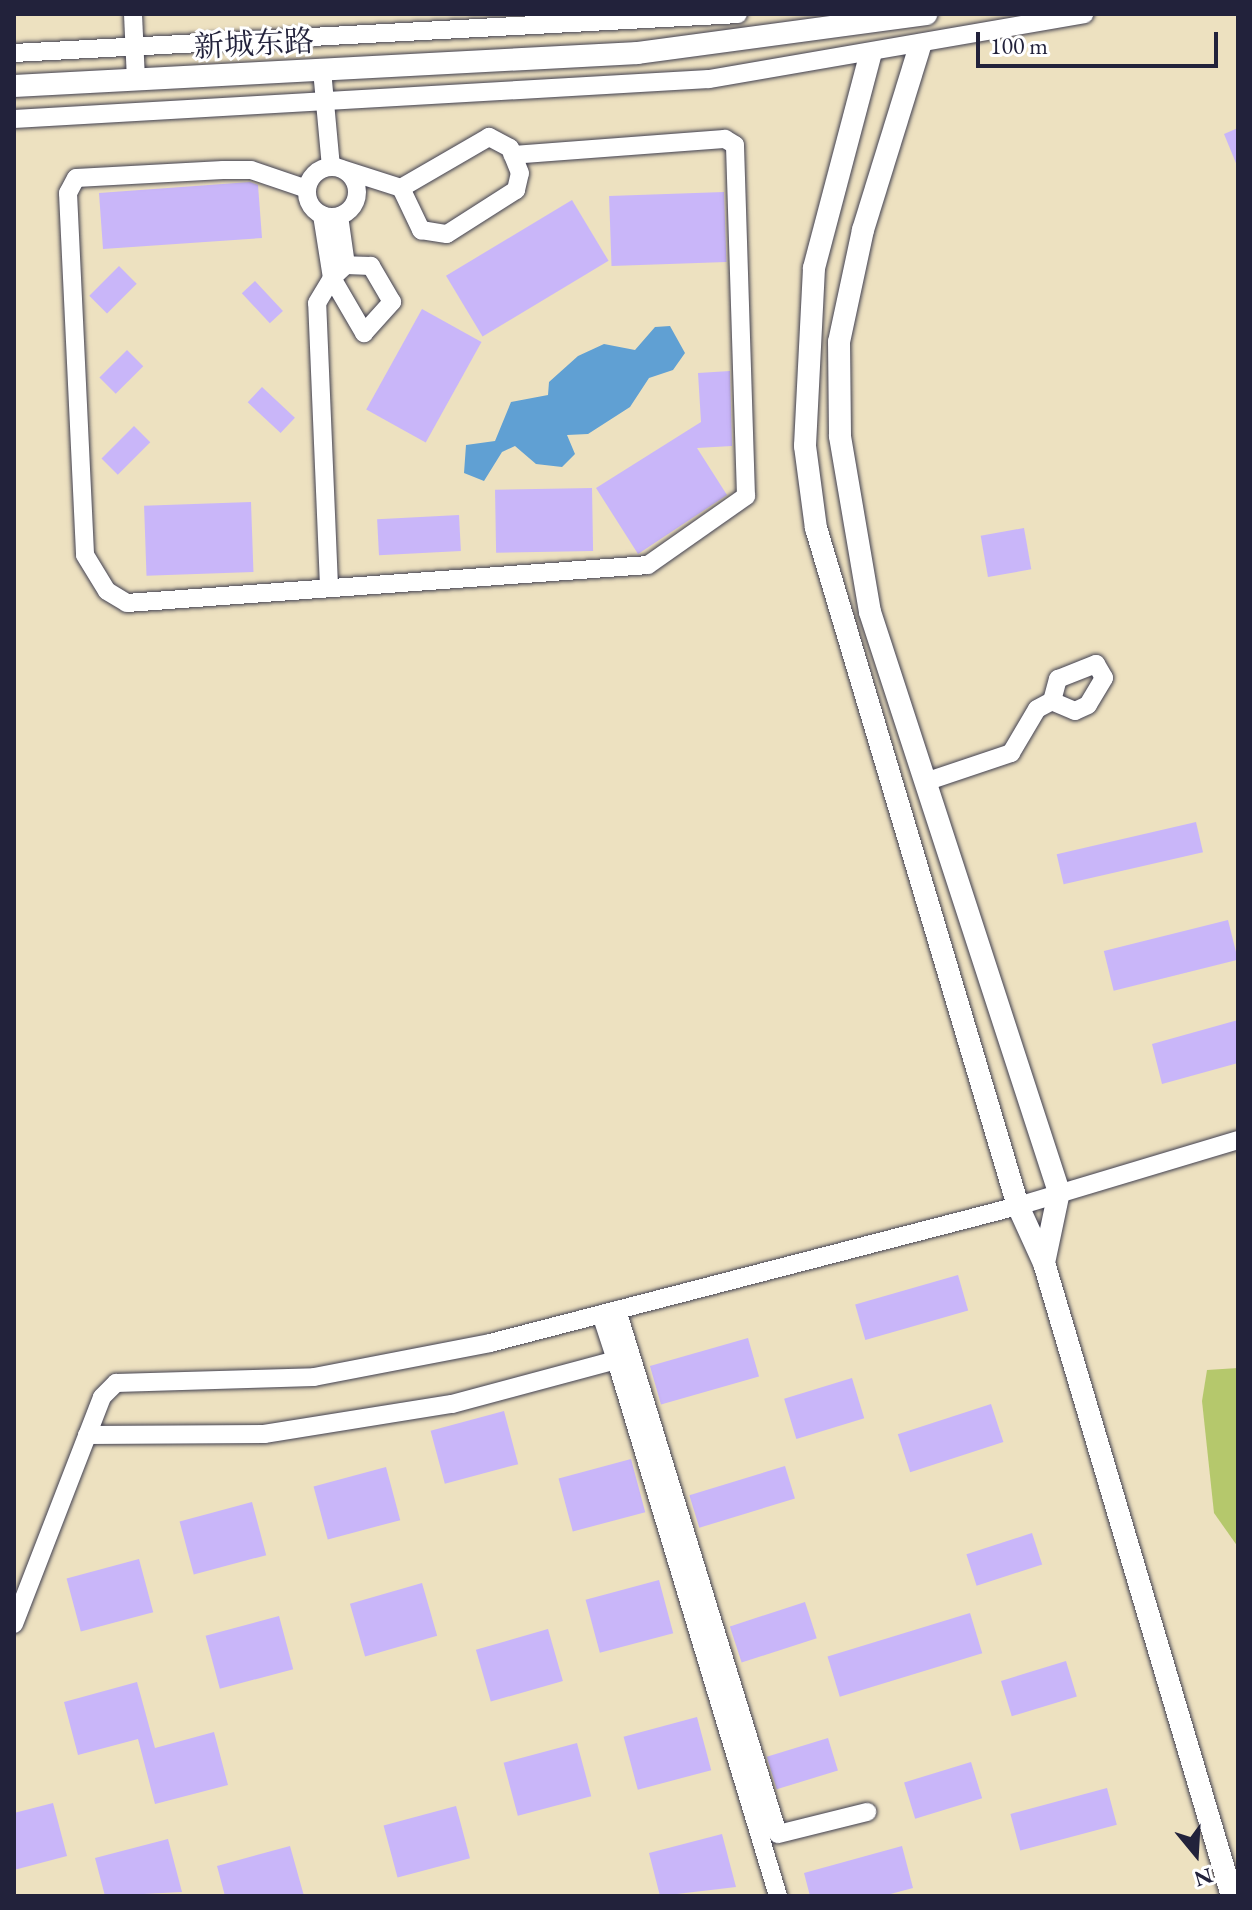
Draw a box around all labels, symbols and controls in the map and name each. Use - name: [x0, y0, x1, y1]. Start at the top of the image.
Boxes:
- scale bar: [980, 16, 1222, 66]
- street label: 新城东路: [193, 23, 315, 65]
- text: 100 m: [990, 30, 1048, 61]
- north arrow: [1156, 1814, 1236, 1894]
- text: N: [1191, 1861, 1217, 1894]

